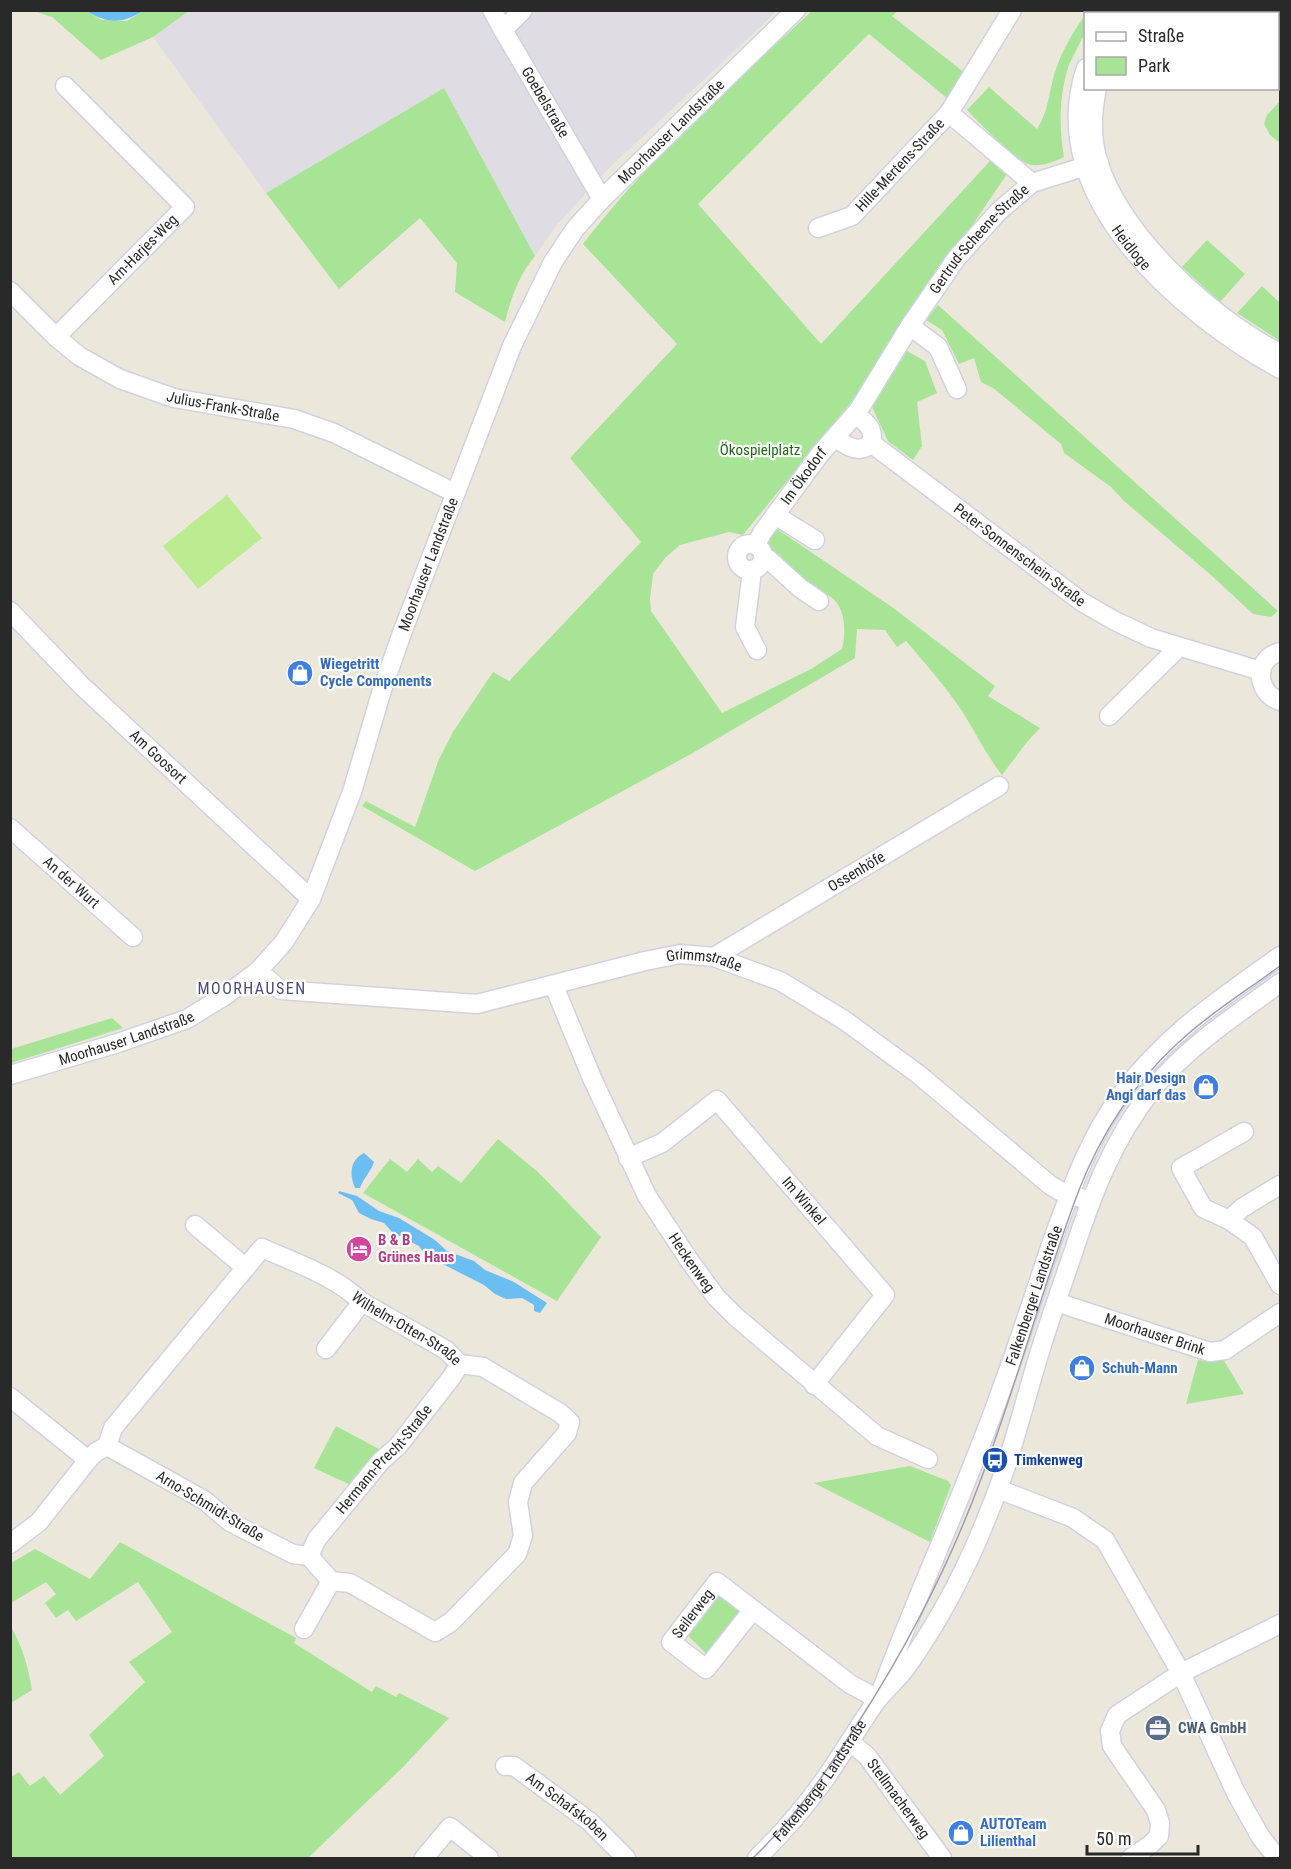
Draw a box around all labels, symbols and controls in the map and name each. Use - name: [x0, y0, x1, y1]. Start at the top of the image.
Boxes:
- legend: [1084, 12, 1279, 90]
- text: Straße: [1138, 25, 1184, 46]
- text: Park: [1138, 55, 1170, 76]
- street label: Goebelstraße: [518, 64, 573, 141]
- street label: Moorhauser Landstraße: [614, 76, 728, 187]
- street label: Hille-Mertens-Straße: [852, 115, 948, 216]
- street label: Gertrud-Scheene-Straße: [926, 181, 1033, 297]
- street label: Arn-Harjes-Weg: [104, 211, 181, 289]
- street label: Heidloge: [1108, 222, 1155, 274]
- street label: Julius-Frank-Straße: [164, 387, 281, 425]
- park label: Ökospielplatz: [720, 441, 800, 459]
- street label: Im Ökodorf: [777, 444, 831, 508]
- street label: Moorhauser Landstraße: [395, 495, 462, 634]
- street label: Peter-Sonnenschein-Straße: [950, 500, 1089, 610]
- place label: Wiegetritt Cycle Components: [320, 655, 432, 690]
- shop icon: Wiegetritt Cycle Components: [285, 658, 315, 688]
- street label: Am Goosort: [126, 726, 190, 788]
- street label: Ossenhöfe: [825, 848, 888, 896]
- street label: An der Wurt: [39, 852, 103, 912]
- street label: Grimmstraße: [664, 945, 744, 975]
- district label: MOORHAUSEN: [197, 979, 307, 998]
- street label: Moorhauser Landstraße: [57, 1008, 198, 1069]
- place label: Hair Design Angi darf das: [1106, 1069, 1186, 1104]
- shop icon: Hair Design Angi darf das: [1191, 1072, 1221, 1102]
- street label: Im Winkel: [778, 1173, 829, 1229]
- street label: Falkenberger Landstraße: [1002, 1223, 1066, 1368]
- street label: Heckenweg: [665, 1230, 719, 1296]
- place label: B & B Grünes Haus: [378, 1231, 455, 1266]
- hotel icon: B & B Grünes Haus: [344, 1234, 374, 1264]
- street label: Wilhelm-Otten-Straße: [348, 1288, 465, 1369]
- street label: Moorhauser Brink: [1102, 1309, 1208, 1359]
- shop icon: Schuh-Mann: [1067, 1353, 1097, 1383]
- place label: Schuh-Mann: [1102, 1359, 1178, 1377]
- street label: Hermann-Precht-Straße: [332, 1401, 436, 1518]
- bus stop icon: Timkenweg: [980, 1445, 1010, 1475]
- place label: Timkenweg: [1014, 1451, 1083, 1469]
- street label: Arno-Schmidt-Straße: [153, 1467, 267, 1545]
- street label: Seilerweg: [668, 1585, 717, 1642]
- office icon: CWA GmbH: [1143, 1713, 1173, 1743]
- street label: Falkenberger Landstraße: [769, 1716, 870, 1845]
- place label: CWA GmbH: [1178, 1719, 1246, 1737]
- street label: Stellmacherweg: [863, 1755, 934, 1842]
- street label: Am Schafskoben: [522, 1769, 612, 1844]
- place label: AUTOTeam Lilienthal: [980, 1815, 1047, 1850]
- shop icon: AUTOTeam Lilienthal: [946, 1818, 976, 1848]
- scale bar: [1087, 1818, 1198, 1856]
- text: 50 m: [1096, 1828, 1131, 1849]

